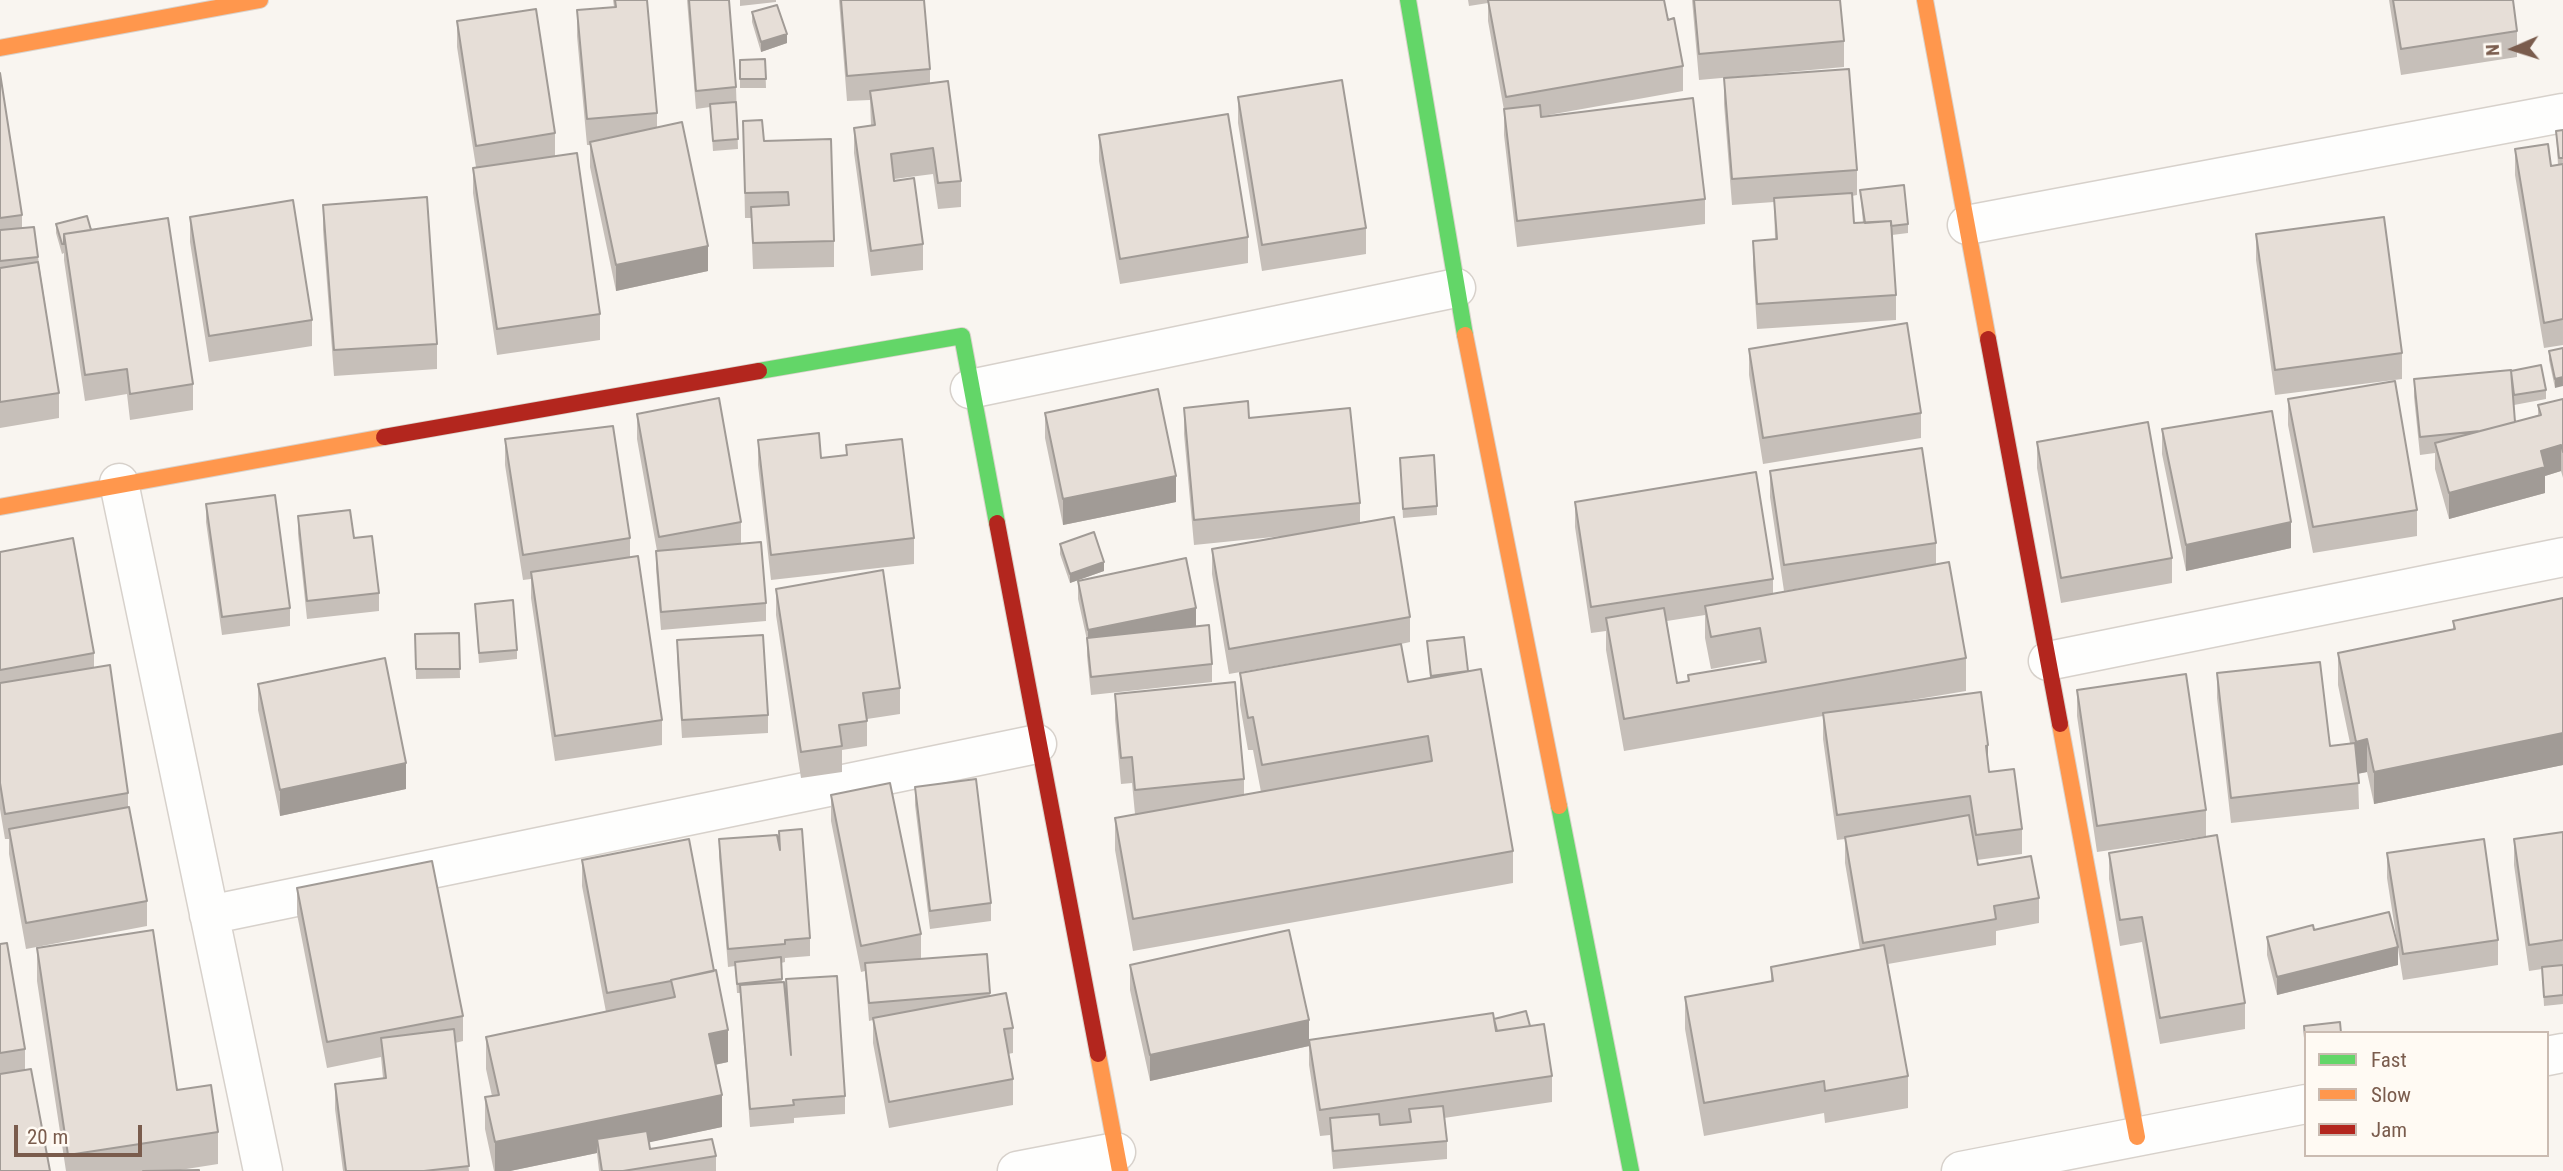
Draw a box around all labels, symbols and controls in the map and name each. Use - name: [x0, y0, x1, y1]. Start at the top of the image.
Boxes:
- north arrow: [2479, 14, 2549, 84]
- text: N: [2481, 44, 2504, 57]
- legend: [2304, 1031, 2549, 1157]
- text: Fast: [2371, 1048, 2407, 1072]
- text: Slow: [2371, 1083, 2411, 1107]
- scale bar: [18, 1112, 145, 1156]
- text: Jam: [2371, 1118, 2407, 1142]
- text: 20 m: [27, 1125, 68, 1149]

